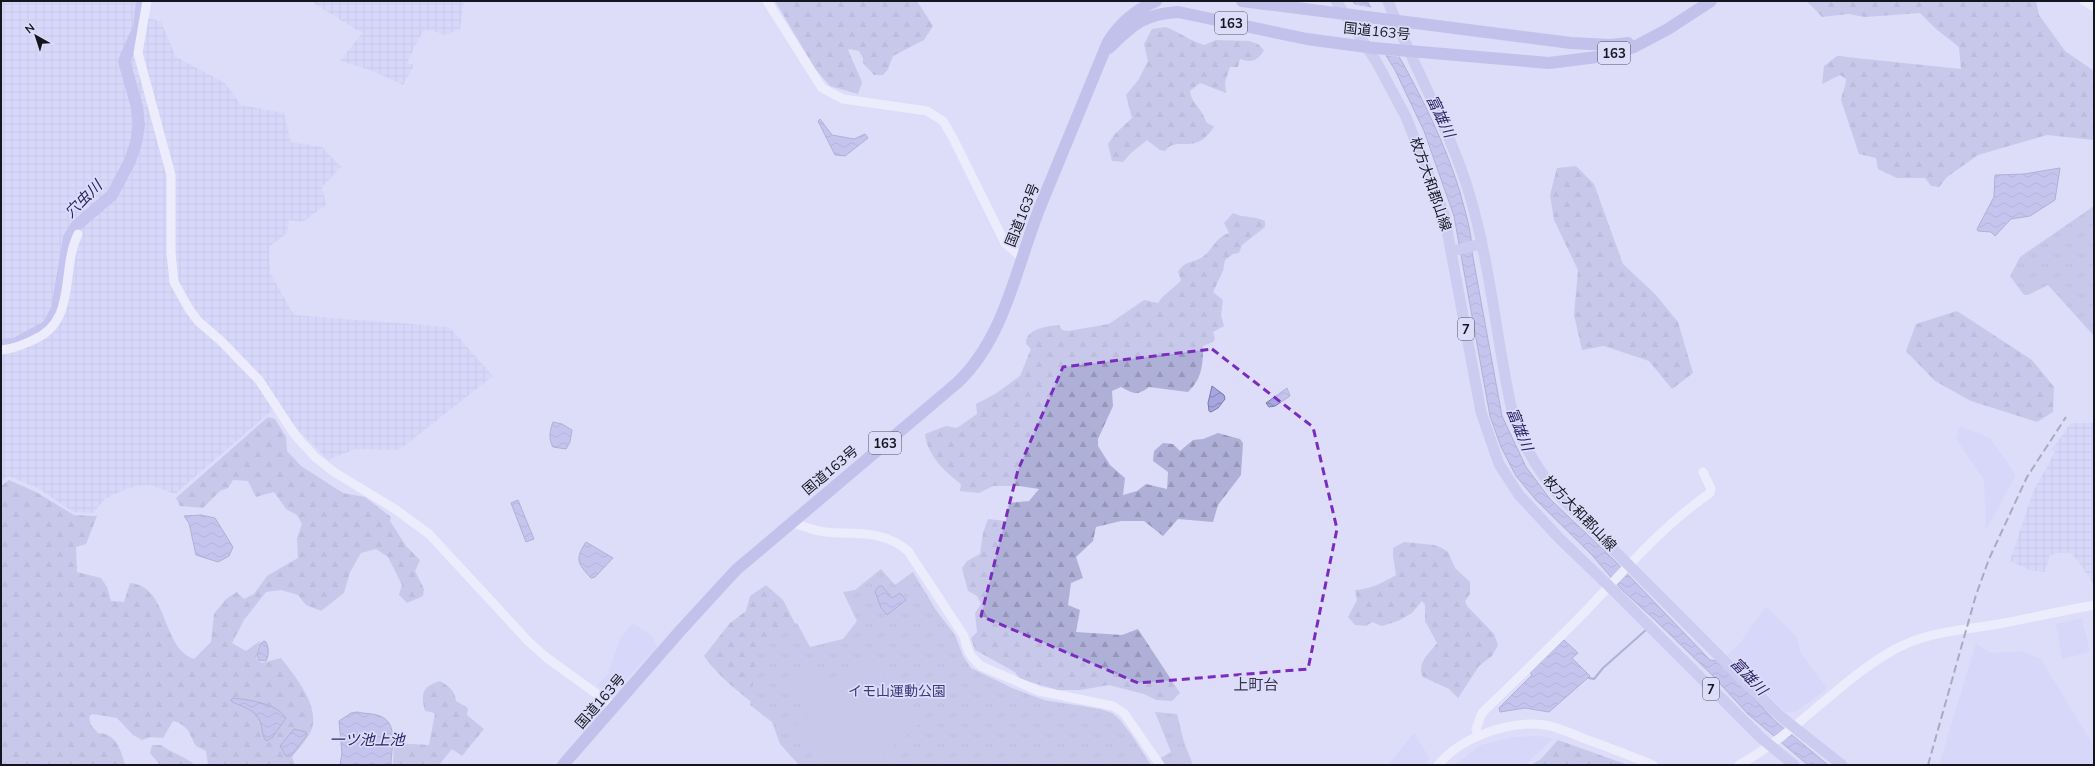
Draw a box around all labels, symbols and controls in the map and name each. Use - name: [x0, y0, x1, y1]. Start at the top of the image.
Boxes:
- road number: 163: [1215, 12, 1247, 34]
- north arrow: [16, 16, 56, 56]
- street label: 国道163号: [1343, 19, 1411, 43]
- text: N: [22, 20, 37, 36]
- road number: 163: [1598, 42, 1630, 64]
- water label: 富雄川: [1423, 92, 1460, 142]
- street label: 枚方大和郡山線: [1407, 135, 1455, 233]
- water label: 穴虫川: [60, 175, 107, 222]
- street label: 国道163号: [1001, 180, 1043, 250]
- road number: 7: [1458, 318, 1474, 340]
- water label: 富雄川: [1503, 405, 1538, 455]
- road number: 163: [869, 432, 901, 454]
- street label: 国道163号: [798, 442, 862, 498]
- street label: 枚方大和郡山線: [1539, 472, 1621, 554]
- water label: 富雄川: [1727, 653, 1773, 700]
- street label: 国道163号: [571, 670, 629, 732]
- district label: 上町台: [1233, 675, 1279, 694]
- road number: 7: [1703, 678, 1719, 700]
- park label: イモ山運動公園: [848, 682, 946, 700]
- water label: 一ツ池上池: [329, 730, 406, 749]

